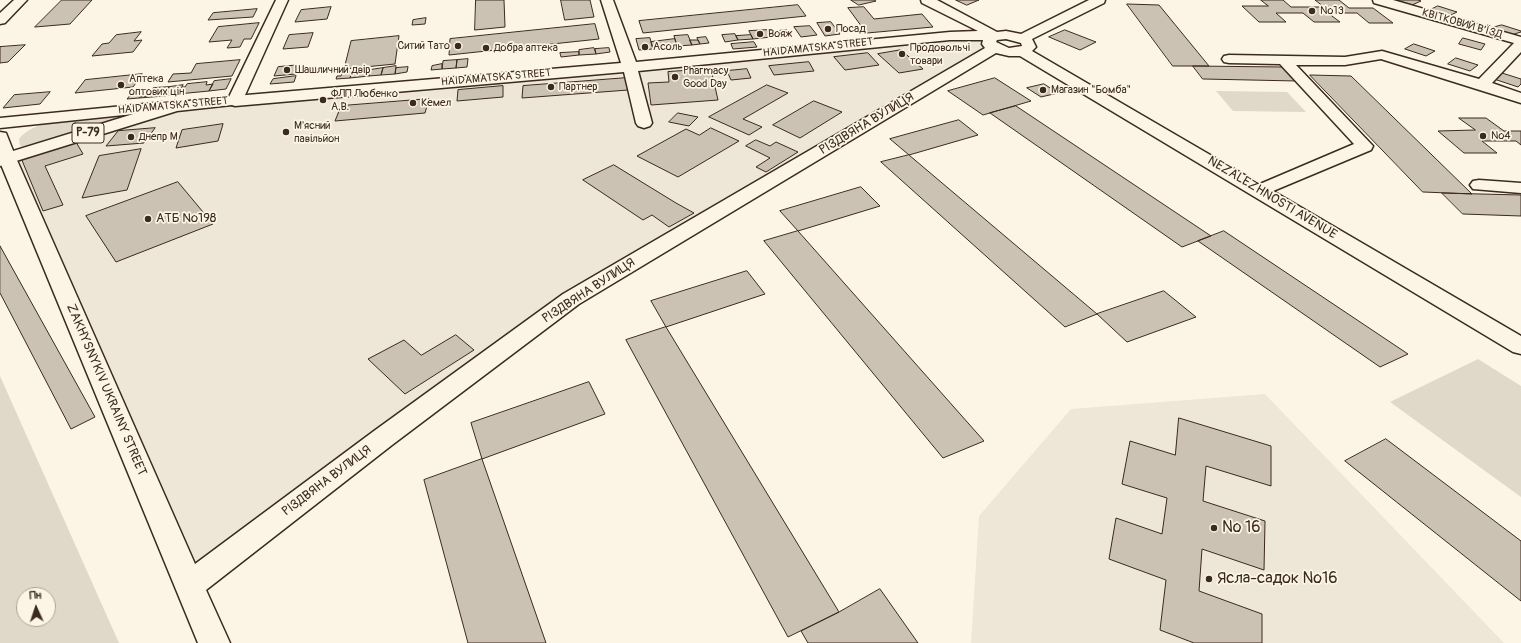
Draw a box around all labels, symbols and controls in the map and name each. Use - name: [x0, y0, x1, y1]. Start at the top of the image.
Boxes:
- place label: №13: [1320, 4, 1344, 18]
- marker: №13: [1307, 6, 1317, 16]
- street label: КВІТКОВИЙ В’ЇЗД: [1420, 6, 1504, 42]
- place label: Посад: [836, 22, 866, 36]
- marker: Посад: [823, 24, 833, 34]
- place label: Вояж: [768, 27, 792, 41]
- marker: Вояж: [755, 29, 765, 39]
- street label: HAIDAMATSKA STREET: [762, 36, 874, 60]
- place label: Ситий Тато: [398, 39, 450, 53]
- place label: Асоль: [653, 40, 682, 54]
- marker: Ситий Тато: [453, 41, 463, 51]
- place label: Добра аптека: [494, 41, 558, 55]
- place label: Продовольчі товари: [910, 41, 970, 67]
- marker: Асоль: [640, 42, 650, 52]
- marker: Добра аптека: [481, 43, 491, 53]
- marker: Продовольчі товари: [897, 49, 907, 59]
- place label: Шашличний двір: [295, 63, 370, 77]
- place label: Pharmacy Good Day: [683, 64, 728, 90]
- marker: Шашличний двір: [282, 65, 292, 75]
- street label: HAIDAMATSKA STREET: [440, 67, 552, 89]
- place label: Аптека оптових цін: [129, 72, 184, 98]
- marker: Pharmacy Good Day: [670, 72, 680, 82]
- marker: Аптека оптових цін: [116, 80, 126, 90]
- place label: Партнер: [559, 80, 598, 94]
- marker: Партнер: [546, 82, 556, 92]
- place label: Магазин "Бомба": [1051, 83, 1131, 97]
- marker: Магазин "Бомба": [1038, 85, 1048, 95]
- place label: ФЛП Любенко А.В.: [331, 87, 398, 113]
- street label: РІЗДВЯНА ВУЛИЦЯ: [817, 90, 917, 158]
- street label: HAIDAMATSKA STREET: [117, 95, 229, 117]
- marker: ФЛП Любенко А.В.: [318, 95, 328, 105]
- place label: Кемел: [421, 96, 451, 110]
- marker: Кемел: [408, 98, 418, 108]
- place label: М'ясний павільйон: [294, 119, 340, 145]
- road number: Р-79: [72, 123, 104, 143]
- marker: М'ясний павільйон: [281, 127, 291, 137]
- place label: №4: [1491, 129, 1511, 143]
- place label: Днепр М: [139, 130, 178, 144]
- marker: №4: [1478, 131, 1488, 141]
- marker: Днепр М: [126, 132, 136, 142]
- street label: NEZALEZHNOSTI AVENUE: [1205, 153, 1339, 243]
- place label: АТБ №198: [156, 211, 216, 227]
- marker: АТБ №198: [143, 214, 153, 224]
- street label: РІЗДВЯНА ВУЛИЦЯ: [540, 255, 638, 327]
- street label: ZAKHYSNYKIV UKRAINY STREET: [63, 302, 149, 478]
- street label: РІЗДВЯНА ВУЛИЦЯ: [279, 442, 375, 520]
- place label: № 16: [1222, 518, 1260, 538]
- marker: № 16: [1209, 523, 1219, 533]
- place label: Ясла-садок №16: [1217, 569, 1338, 589]
- marker: Ясла-садок №16: [1204, 574, 1214, 584]
- north arrow: [16, 587, 56, 627]
- text: Пн: [29, 589, 42, 602]

